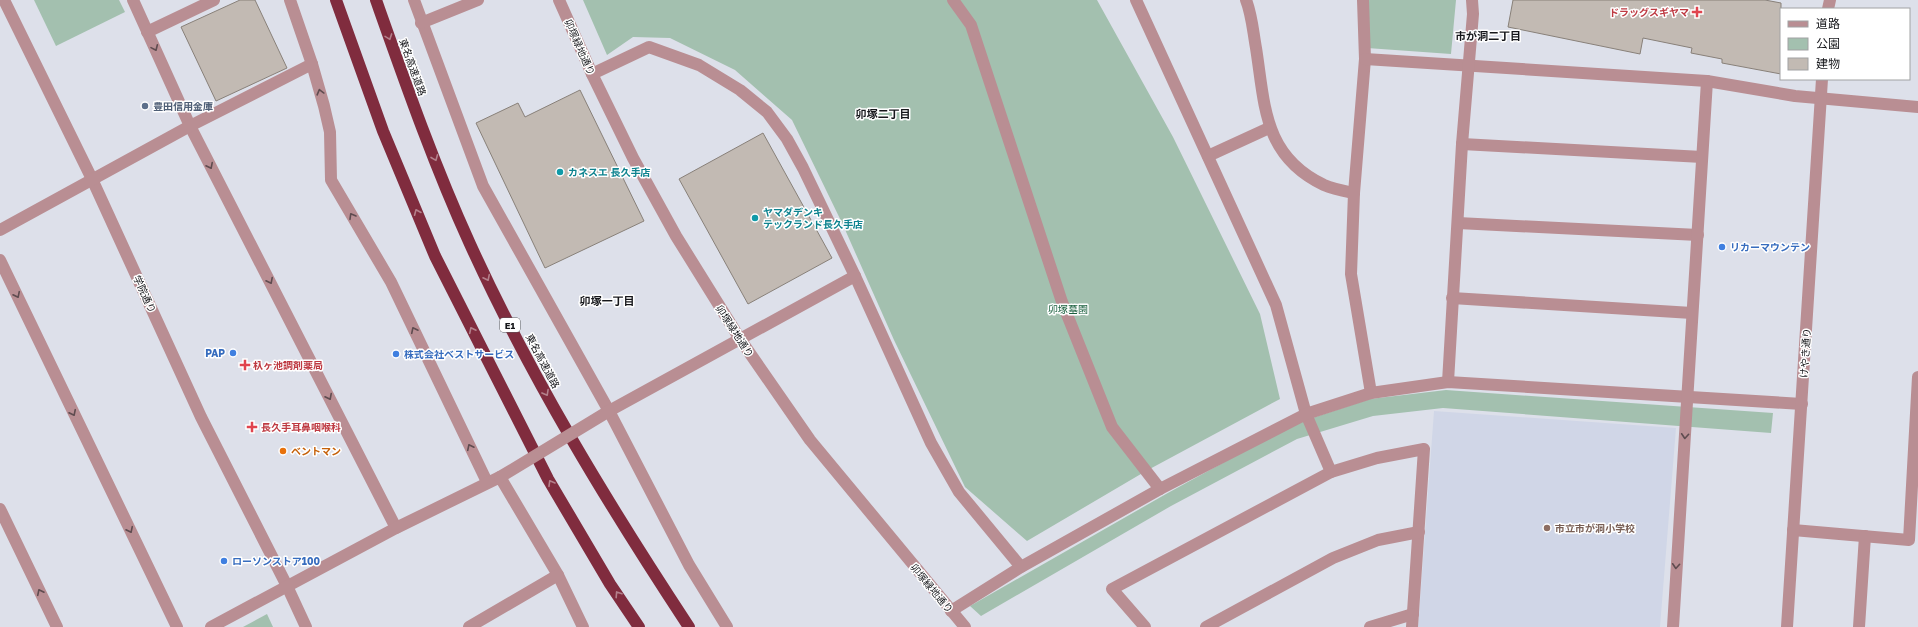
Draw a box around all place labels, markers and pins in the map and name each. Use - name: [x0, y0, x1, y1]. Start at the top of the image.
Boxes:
- place label: ドラッグスギヤマ: [1609, 6, 1689, 18]
- marker: ドラッグスギヤマ: [1692, 7, 1702, 17]
- place label: 豊田信用金庫: [153, 100, 213, 112]
- marker: 豊田信用金庫: [140, 101, 150, 111]
- place label: カネスエ 長久手店: [568, 166, 651, 178]
- marker: カネスエ 長久手店: [555, 167, 565, 177]
- place label: ヤマダデンキ テックランド長久手店: [763, 206, 863, 230]
- marker: ヤマダデンキ テックランド長久手店: [750, 213, 760, 223]
- place label: リカーマウンテン: [1730, 241, 1810, 253]
- marker: リカーマウンテン: [1717, 242, 1727, 252]
- place label: PAP: [205, 347, 225, 359]
- marker: PAP: [228, 348, 238, 358]
- place label: 株式会社ベストサービス: [404, 348, 514, 360]
- marker: 株式会社ベストサービス: [391, 349, 401, 359]
- place label: 杁ヶ池調剤薬局: [253, 359, 323, 371]
- marker: 杁ヶ池調剤薬局: [240, 360, 250, 370]
- marker: 長久手耳鼻咽喉科: [246, 421, 258, 433]
- place label: 長久手耳鼻咽喉科: [261, 421, 341, 433]
- place label: ベントマン: [291, 445, 341, 457]
- marker: ベントマン: [278, 446, 288, 456]
- place label: 市立市が洞小学校: [1555, 522, 1635, 534]
- marker: 市立市が洞小学校: [1542, 523, 1552, 533]
- place label: ローソンストア100: [232, 555, 320, 567]
- marker: ローソンストア100: [219, 556, 229, 566]

